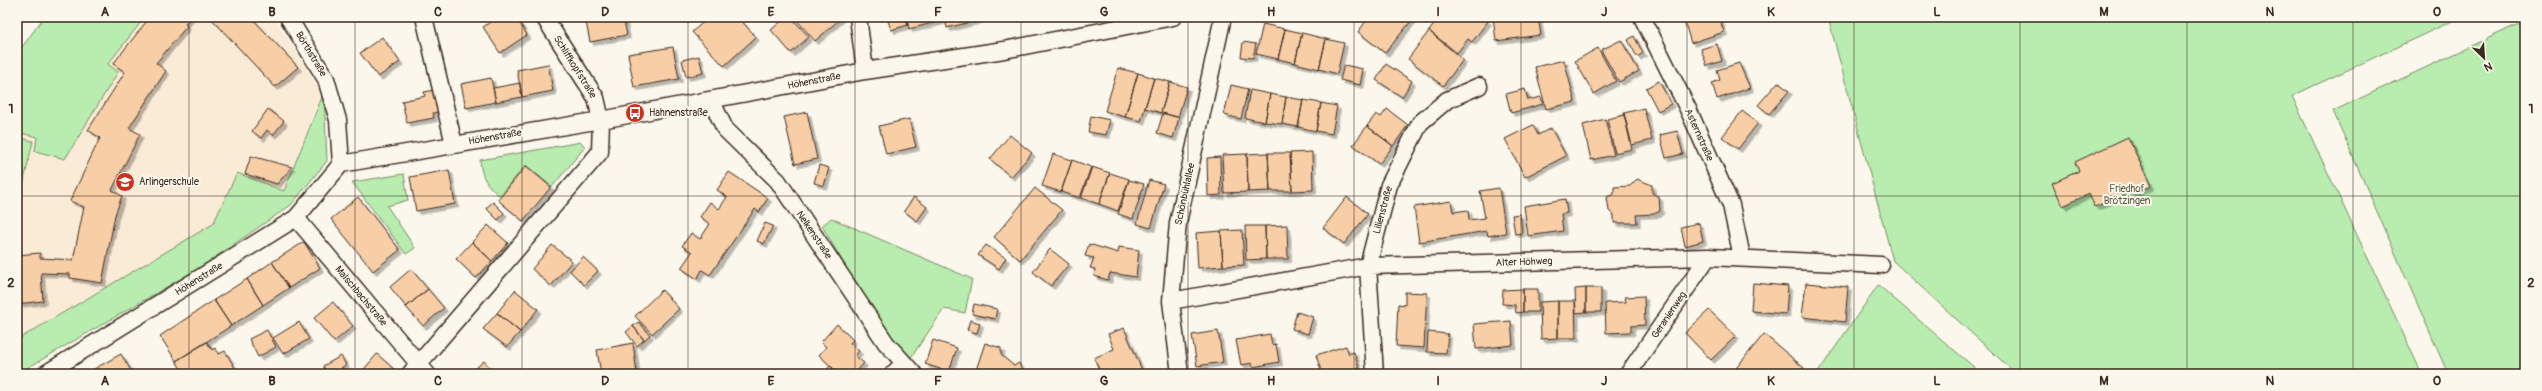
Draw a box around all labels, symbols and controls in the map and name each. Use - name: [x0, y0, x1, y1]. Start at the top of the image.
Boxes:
- text: A: [101, 4, 110, 20]
- text: B: [268, 4, 276, 20]
- text: C: [434, 4, 442, 20]
- text: D: [601, 4, 609, 20]
- text: E: [768, 4, 775, 20]
- text: F: [934, 4, 942, 20]
- text: G: [1100, 4, 1109, 20]
- text: H: [1267, 4, 1275, 20]
- text: I: [1436, 4, 1440, 20]
- text: J: [1601, 4, 1607, 20]
- text: K: [1767, 4, 1775, 20]
- text: L: [1933, 4, 1941, 20]
- text: M: [2099, 4, 2109, 20]
- text: N: [2266, 4, 2275, 20]
- text: O: [2433, 4, 2442, 20]
- street label: Börthstraße: [293, 29, 329, 79]
- street label: Schliffkopfstraße: [551, 33, 599, 101]
- north arrow: [2464, 38, 2504, 78]
- text: N: [2481, 59, 2494, 74]
- street label: Höhenstraße: [786, 70, 842, 92]
- text: 1: [8, 101, 14, 117]
- text: 1: [2528, 101, 2534, 117]
- bus stop icon: Hahnenstraße: [624, 102, 646, 124]
- place label: Hahnenstraße: [649, 107, 708, 119]
- street label: Asternstraße: [1682, 107, 1716, 163]
- street label: Höhenstraße: [467, 126, 523, 148]
- street label: Schönbühlallee: [1173, 162, 1197, 226]
- school or university icon: Arlingerschule: [114, 171, 136, 193]
- place label: Arlingerschule: [139, 176, 199, 188]
- park label: Friedhof Brötzingen: [2104, 183, 2151, 207]
- street label: Lilienstraße: [1371, 185, 1395, 235]
- street label: Nelkenstraße: [793, 209, 835, 261]
- street label: Alter Höhweg: [1495, 255, 1553, 269]
- street label: Höhenstraße: [173, 260, 225, 298]
- street label: Malschbachstraße: [332, 263, 390, 329]
- text: 2: [7, 275, 15, 291]
- text: 2: [2527, 275, 2535, 291]
- street label: Geranienweg: [1649, 289, 1689, 341]
- text: A: [101, 373, 110, 389]
- text: B: [268, 373, 276, 389]
- text: C: [434, 373, 442, 389]
- text: D: [601, 373, 609, 389]
- text: E: [768, 373, 775, 389]
- text: F: [934, 373, 942, 389]
- text: G: [1100, 373, 1109, 389]
- text: H: [1267, 373, 1275, 389]
- text: I: [1436, 373, 1440, 389]
- text: J: [1601, 373, 1607, 389]
- text: K: [1767, 373, 1775, 389]
- text: L: [1933, 373, 1941, 389]
- text: M: [2099, 373, 2109, 389]
- text: N: [2266, 373, 2275, 389]
- text: O: [2433, 373, 2442, 389]

